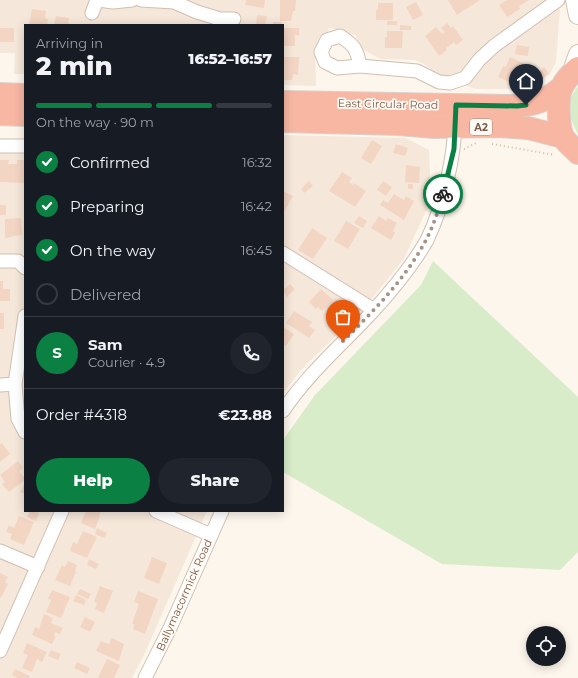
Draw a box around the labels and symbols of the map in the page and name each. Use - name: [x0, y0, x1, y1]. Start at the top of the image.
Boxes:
- pin: [509, 64, 543, 105]
- street label: East Circular Road: [338, 96, 438, 112]
- road number: A2: [470, 119, 492, 135]
- courier: [423, 174, 463, 214]
- pin: [326, 300, 360, 341]
- street label: Ballymacormick Road: [153, 537, 215, 653]

